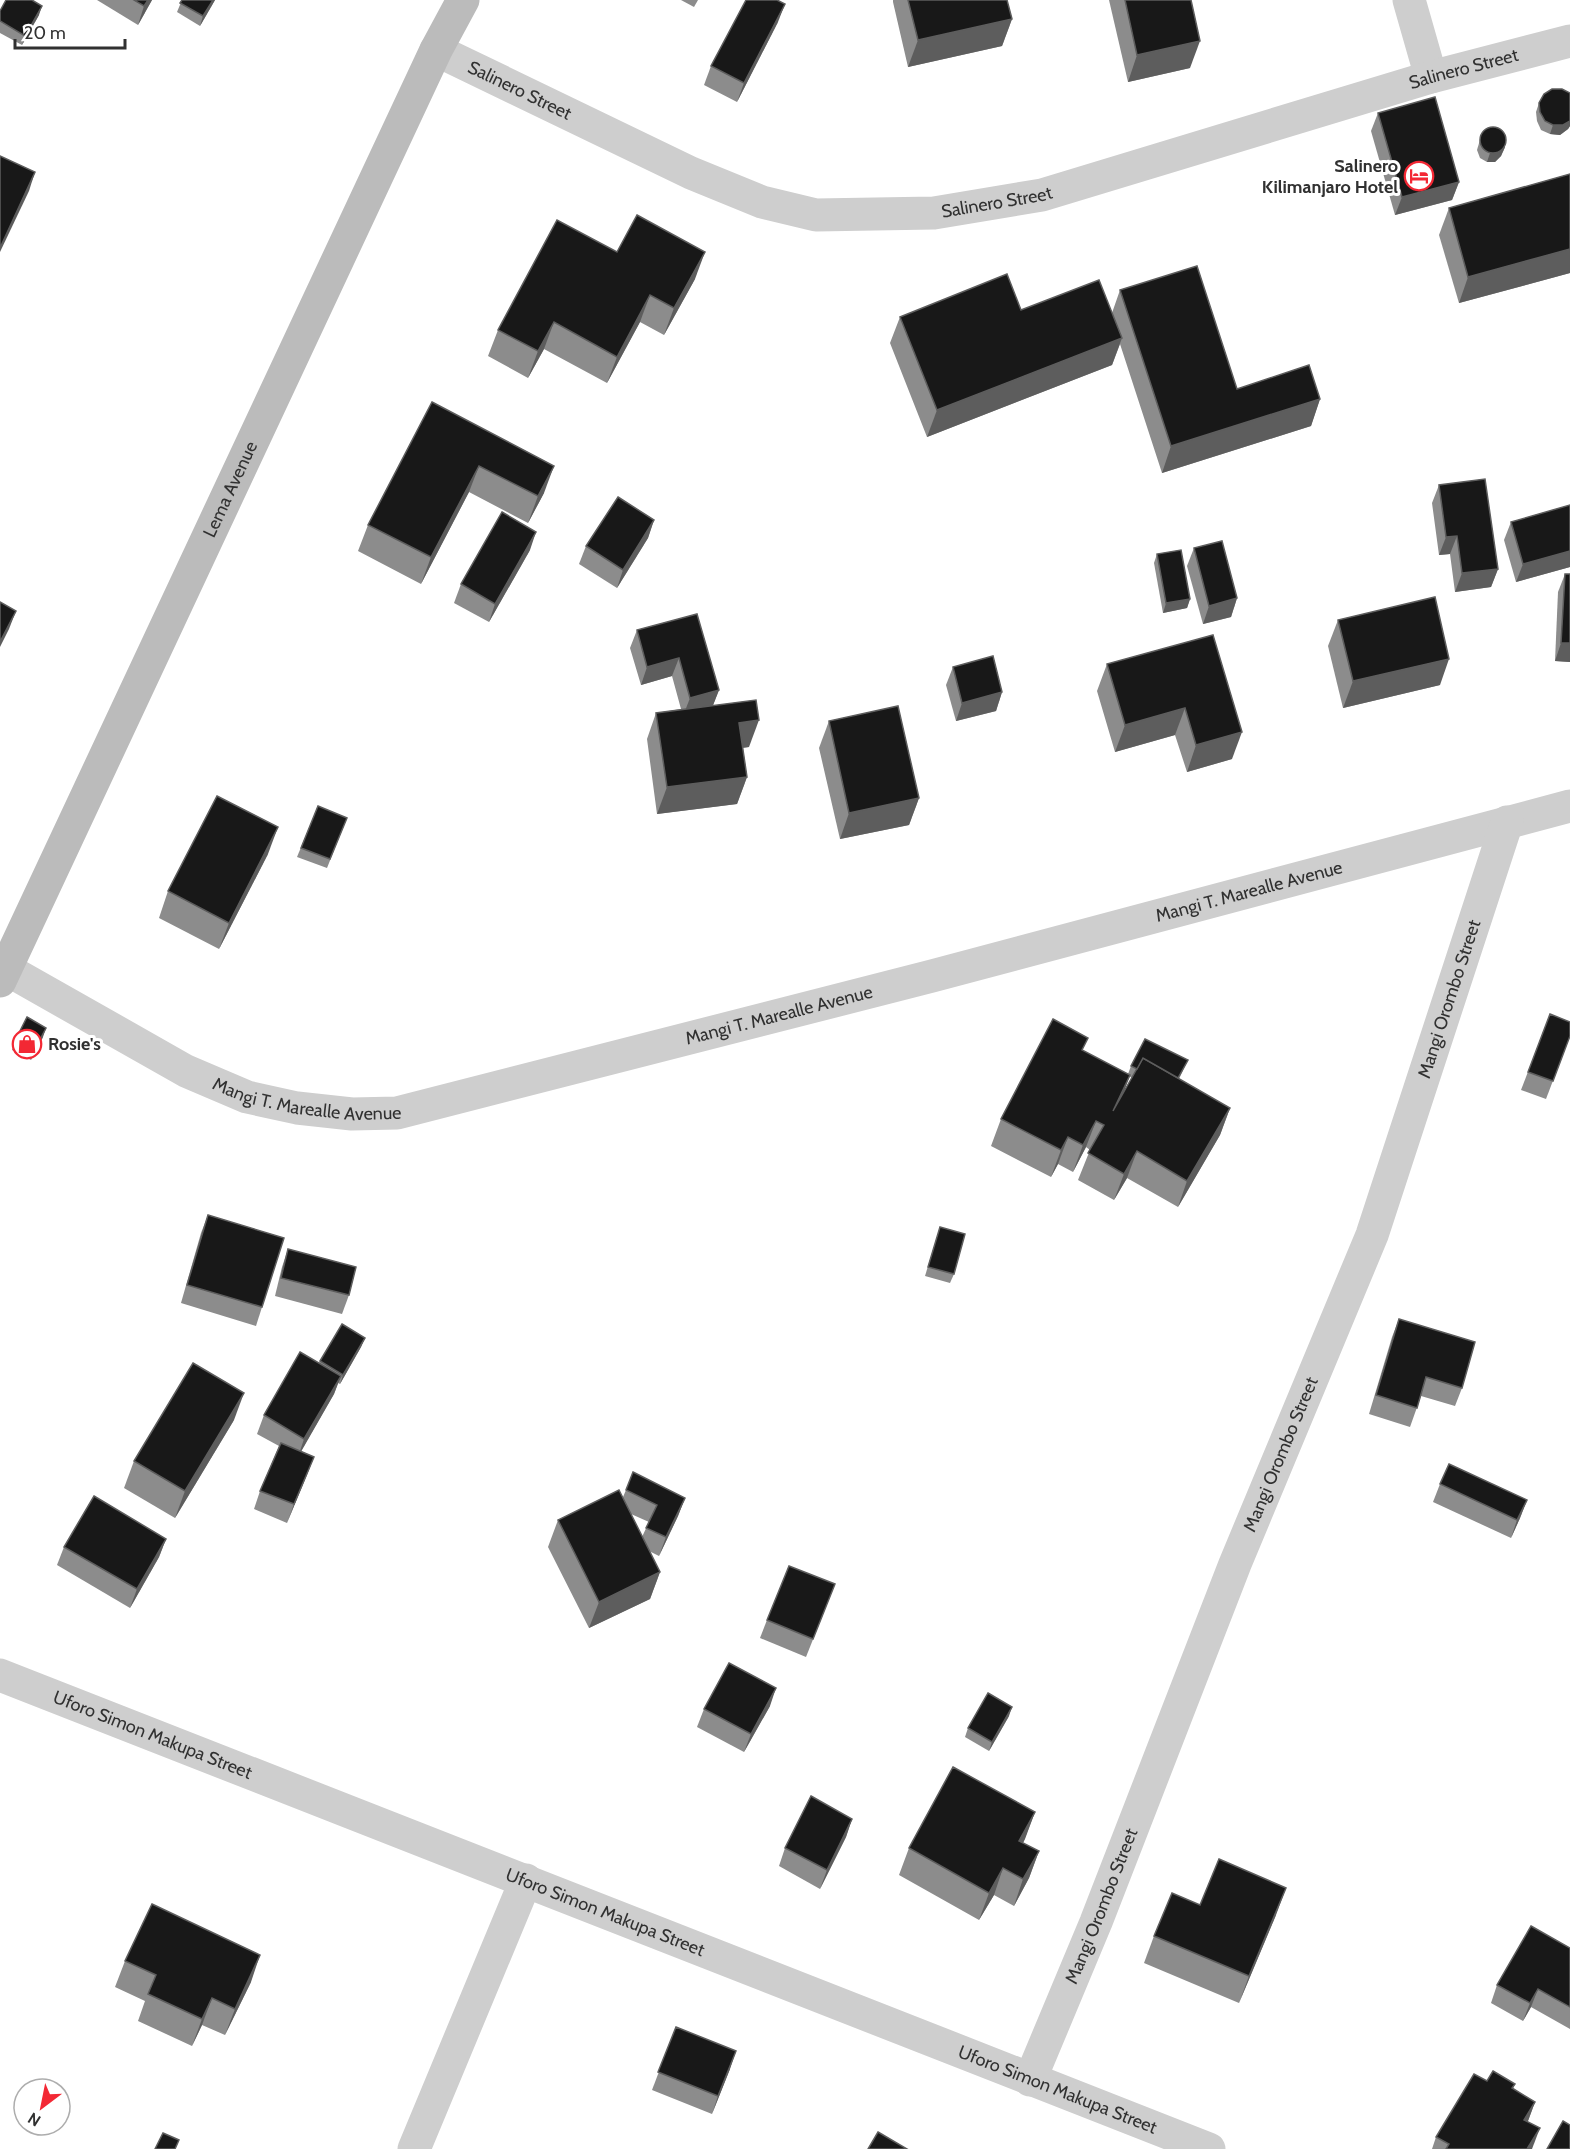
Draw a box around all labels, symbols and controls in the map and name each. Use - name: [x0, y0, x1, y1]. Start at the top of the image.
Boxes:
- scale bar: [15, 12, 124, 50]
- text: 20 m: [24, 22, 66, 44]
- street label: Salinero Street: [1406, 44, 1521, 94]
- street label: Salinero Street: [464, 56, 575, 125]
- place label: Salinero Kilimanjaro Hotel: [1262, 155, 1398, 198]
- hotel icon: Salinero Kilimanjaro Hotel: [1403, 160, 1435, 192]
- street label: Salinero Street: [940, 181, 1055, 223]
- street label: Lema Avenue: [198, 438, 262, 541]
- street label: Mangi T. Marealle Avenue: [1153, 856, 1345, 927]
- street label: Mangi Orombo Street: [1413, 917, 1485, 1081]
- street label: Mangi T. Marealle Avenue: [683, 981, 875, 1050]
- shop icon: Rosie's: [11, 1028, 43, 1060]
- place label: Rosie's: [48, 1033, 101, 1055]
- street label: Mangi T. Marealle Avenue: [209, 1073, 402, 1125]
- street label: Mangi Orombo Street: [1239, 1374, 1323, 1535]
- street label: Uforo Simon Makupa Street: [50, 1686, 255, 1784]
- street label: Mangi Orombo Street: [1060, 1825, 1142, 1987]
- street label: Uforo Simon Makupa Street: [503, 1863, 708, 1961]
- street label: Uforo Simon Makupa Street: [955, 2041, 1160, 2139]
- north arrow: [12, 2077, 72, 2137]
- text: N: [24, 2108, 44, 2130]

